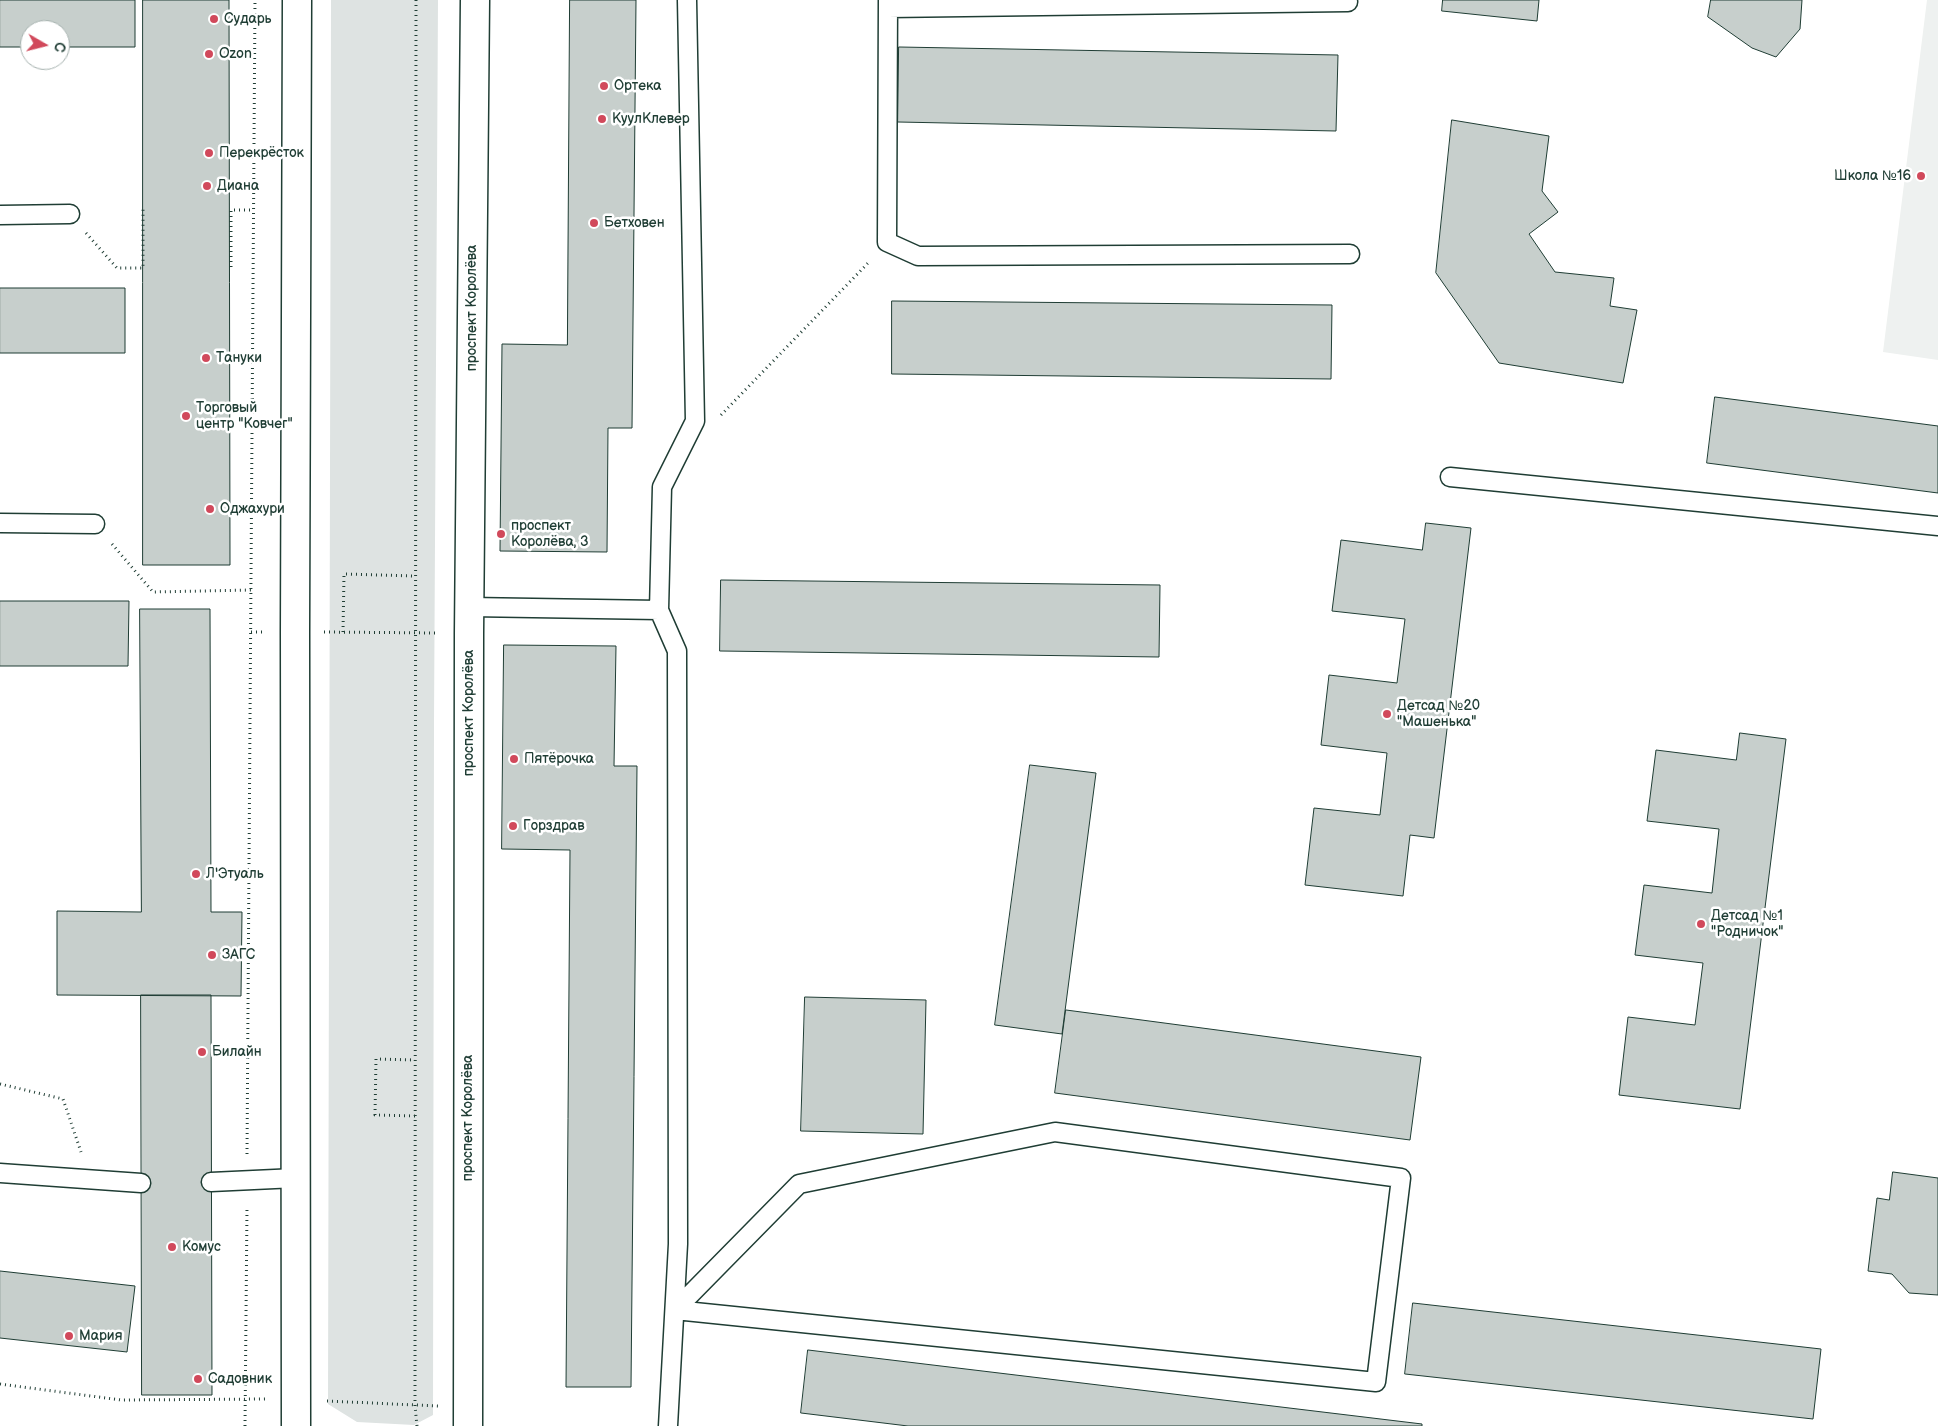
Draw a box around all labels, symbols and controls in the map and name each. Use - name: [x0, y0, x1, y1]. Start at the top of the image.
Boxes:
- place label: Сударь: [224, 11, 272, 27]
- marker: Сударь: [208, 13, 220, 25]
- north arrow: [20, 20, 70, 70]
- text: С: [50, 41, 68, 53]
- place label: Ozon: [219, 46, 252, 62]
- marker: Ozon: [203, 48, 215, 60]
- place label: Ортека: [614, 78, 661, 94]
- marker: Ортека: [598, 80, 610, 92]
- place label: КуулКлевер: [612, 111, 690, 127]
- marker: КуулКлевер: [596, 113, 608, 125]
- place label: Перекрёсток: [219, 145, 304, 161]
- marker: Перекрёсток: [203, 147, 215, 159]
- place label: Школа №16: [1834, 168, 1911, 184]
- marker: Школа №16: [1915, 170, 1927, 182]
- place label: Диана: [217, 178, 259, 194]
- marker: Диана: [201, 180, 213, 192]
- place label: Бетховен: [604, 215, 665, 231]
- marker: Бетховен: [588, 217, 600, 229]
- street label: проспект Королёва: [464, 245, 480, 371]
- place label: Тануки: [216, 350, 262, 366]
- marker: Тануки: [200, 352, 212, 364]
- place label: Торговый центр "Ковчег": [196, 400, 293, 432]
- marker: Торговый центр "Ковчег": [180, 410, 192, 422]
- place label: Оджахури: [220, 501, 285, 517]
- marker: Оджахури: [204, 503, 216, 515]
- place label: проспект Королёва, 3: [511, 518, 589, 550]
- marker: проспект Королёва, 3: [495, 528, 507, 540]
- street label: проспект Королёва: [461, 650, 477, 776]
- place label: Детсад №20 "Машенька": [1397, 698, 1480, 730]
- marker: Детсад №20 "Машенька": [1381, 708, 1393, 720]
- place label: Пятёрочка: [524, 751, 594, 767]
- marker: Пятёрочка: [508, 753, 520, 765]
- place label: Горздрав: [523, 818, 585, 834]
- marker: Горздрав: [507, 820, 519, 832]
- place label: Л'Этуаль: [206, 866, 264, 882]
- marker: Л'Этуаль: [190, 868, 202, 880]
- place label: Детсад №1 "Родничок": [1711, 908, 1783, 940]
- marker: Детсад №1 "Родничок": [1695, 918, 1707, 930]
- place label: ЗАГС: [222, 947, 255, 963]
- marker: ЗАГС: [206, 949, 218, 961]
- place label: Билайн: [212, 1044, 262, 1060]
- marker: Билайн: [196, 1046, 208, 1058]
- street label: проспект Королёва: [460, 1055, 476, 1181]
- place label: Комус: [182, 1239, 221, 1255]
- marker: Комус: [166, 1241, 178, 1253]
- place label: Мария: [79, 1328, 122, 1344]
- marker: Мария: [63, 1330, 75, 1342]
- place label: Садовник: [208, 1371, 272, 1387]
- marker: Садовник: [192, 1373, 204, 1385]

